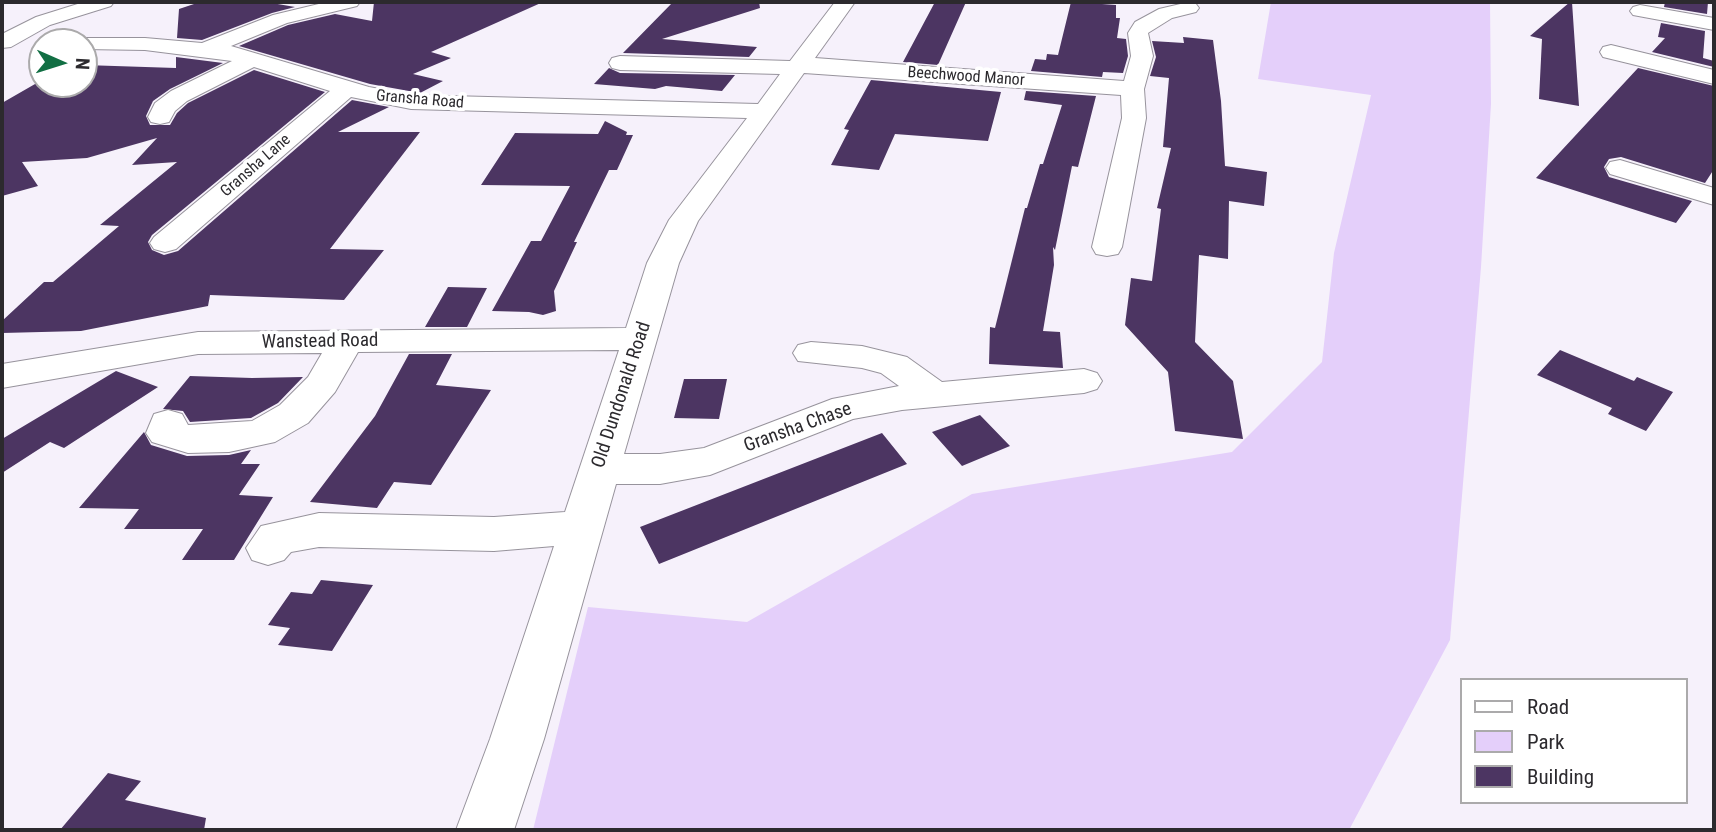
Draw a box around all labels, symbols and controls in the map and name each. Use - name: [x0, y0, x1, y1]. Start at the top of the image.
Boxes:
- north arrow: [28, 28, 98, 98]
- text: N: [71, 58, 94, 70]
- street label: Beechwood Manor: [907, 63, 1025, 91]
- street label: Gransha Road: [375, 87, 465, 113]
- street label: Gransha Lane: [217, 130, 295, 202]
- street label: Old Dundonald Road: [588, 319, 656, 471]
- street label: Wanstead Road: [261, 330, 379, 354]
- street label: Gransha Chase: [741, 398, 855, 458]
- legend: [1460, 678, 1688, 804]
- text: Road: [1527, 695, 1569, 719]
- text: Park: [1527, 730, 1564, 754]
- text: Building: [1527, 765, 1594, 789]

